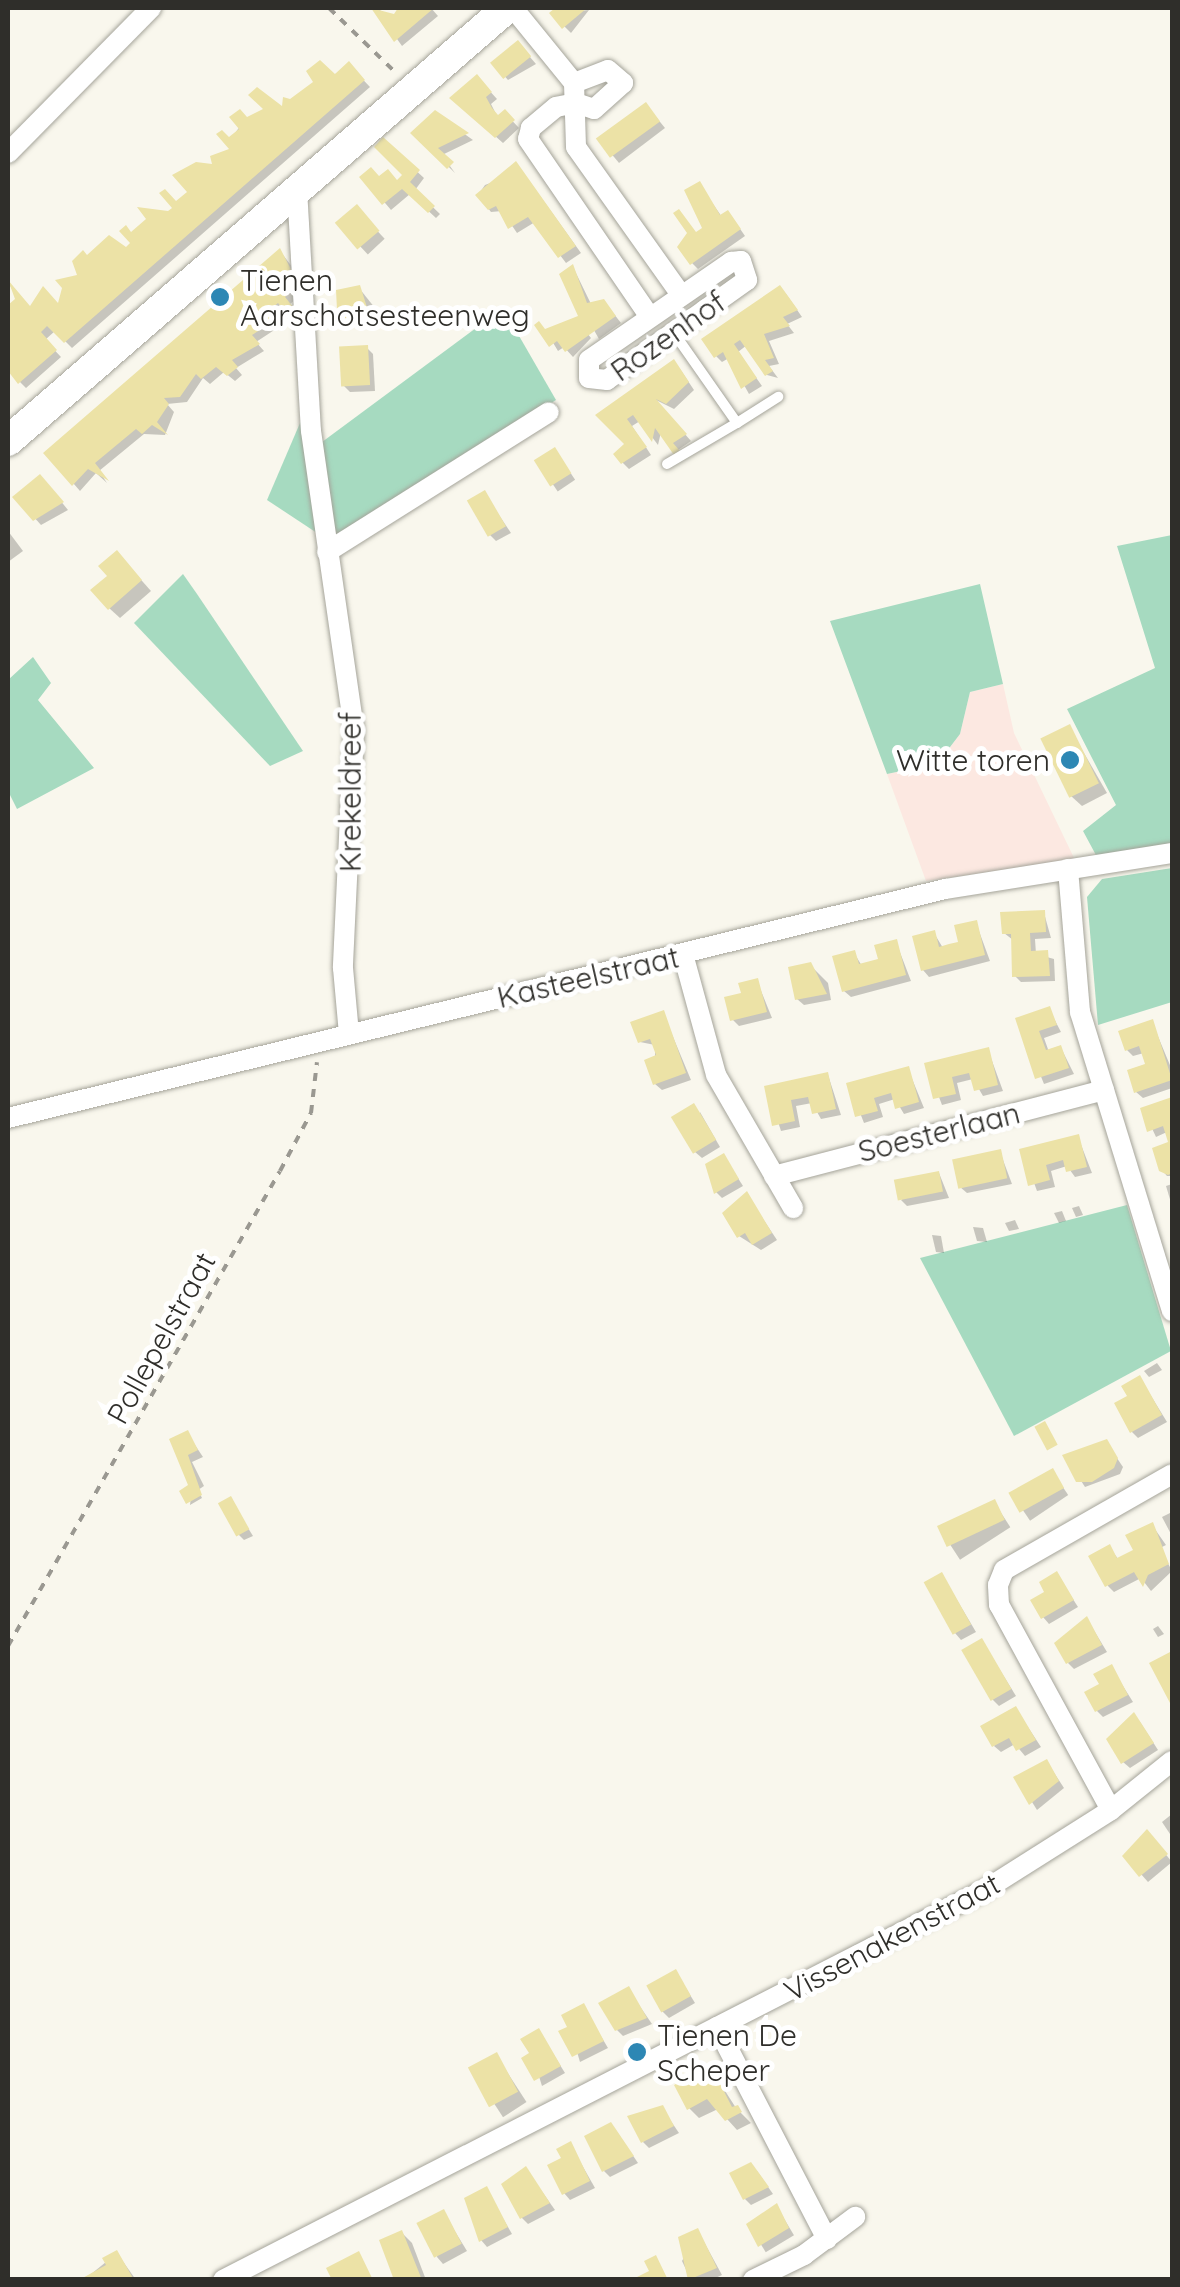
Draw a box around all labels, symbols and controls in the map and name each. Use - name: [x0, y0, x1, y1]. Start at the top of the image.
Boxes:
- place label: Tienen Aarschotsesteenweg: [240, 262, 530, 332]
- street label: Rozenhof: [604, 283, 732, 389]
- marker: Tienen Aarschotsesteenweg: [209, 286, 231, 308]
- street label: Krekeldreef: [332, 712, 368, 872]
- place label: Witte toren: [896, 742, 1050, 778]
- marker: Witte toren: [1059, 749, 1081, 771]
- street label: Kasteelstraat: [494, 939, 682, 1015]
- street label: Soesterlaan: [854, 1095, 1024, 1169]
- street label: Pollepelstraat: [99, 1246, 223, 1430]
- street label: Vissenakenstraat: [778, 1865, 1006, 2009]
- place label: Tienen De Scheper: [657, 2017, 797, 2088]
- marker: Tienen De Scheper: [626, 2041, 648, 2063]

